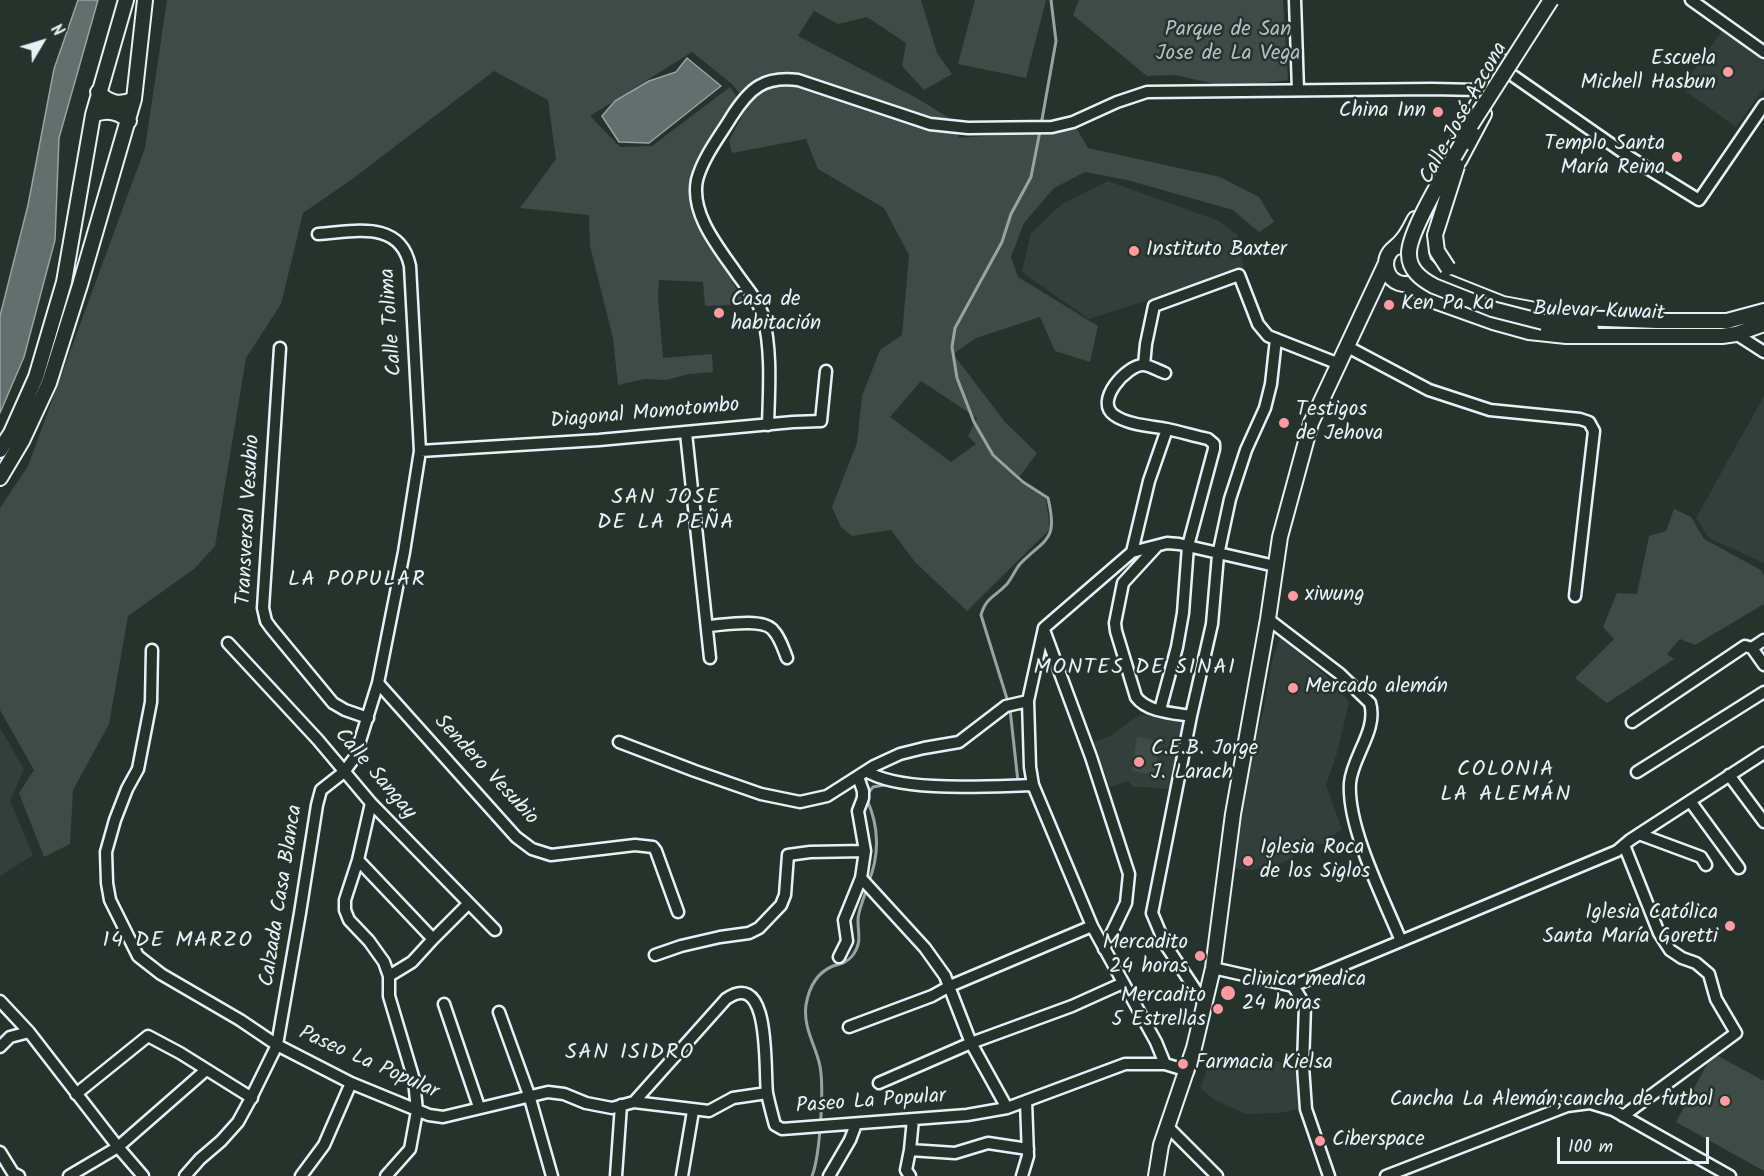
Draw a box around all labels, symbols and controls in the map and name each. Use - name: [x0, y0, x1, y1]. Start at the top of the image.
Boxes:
- north arrow: [12, 12, 72, 72]
- park label: Parque de San Jose de La Vega: [1156, 18, 1300, 68]
- text: N: [44, 19, 70, 42]
- street label: Calle José Azcona: [1416, 39, 1514, 189]
- place label: Escuela Michell Hasbun: [1580, 47, 1716, 97]
- marker: Escuela Michell Hasbun: [1721, 65, 1735, 79]
- place label: China Inn: [1339, 99, 1426, 125]
- marker: China Inn: [1431, 105, 1445, 119]
- place label: Templo Santa María Reina: [1544, 132, 1665, 182]
- marker: Templo Santa María Reina: [1670, 150, 1684, 164]
- place label: Instituto Baxter: [1146, 238, 1287, 264]
- marker: Instituto Baxter: [1127, 244, 1141, 258]
- street label: Calle Tolima: [377, 267, 409, 377]
- place label: Casa de habitación: [731, 288, 821, 338]
- place label: Ken Pa Ka: [1401, 292, 1494, 318]
- marker: Ken Pa Ka: [1382, 298, 1396, 312]
- street label: Bulevar Kuwait: [1533, 298, 1665, 328]
- marker: Casa de habitación: [712, 306, 726, 320]
- street label: Diagonal Momotombo: [549, 394, 741, 436]
- place label: Testigos de Jehova: [1296, 398, 1383, 448]
- marker: Testigos de Jehova: [1277, 416, 1291, 430]
- street label: Transversal Vesubio: [233, 434, 267, 606]
- district label: SAN JOSE DE LA PEÑA: [597, 486, 735, 538]
- district label: LA POPULAR: [288, 568, 426, 594]
- place label: xiwung: [1305, 583, 1364, 609]
- marker: xiwung: [1286, 589, 1300, 603]
- district label: MONTES DE SINAI: [1034, 656, 1236, 682]
- place label: Mercado alemán: [1305, 675, 1448, 701]
- marker: Mercado alemán: [1286, 681, 1300, 695]
- street label: Sendero Vesubio: [427, 711, 543, 831]
- street label: Calle Sangay: [328, 724, 420, 826]
- place label: C.E.B. Jorge J. Larach: [1151, 737, 1258, 787]
- marker: C.E.B. Jorge J. Larach: [1132, 755, 1146, 769]
- district label: COLONIA LA ALEMÁN: [1440, 758, 1572, 810]
- street label: Calzada Casa Blanca: [256, 803, 310, 989]
- place label: Iglesia Roca de los Siglos: [1260, 836, 1370, 886]
- marker: Iglesia Roca de los Siglos: [1241, 854, 1255, 868]
- place label: Iglesia Católica Santa María Goretti: [1543, 901, 1718, 951]
- marker: Iglesia Católica Santa María Goretti: [1723, 919, 1737, 933]
- district label: 14 DE MARZO: [103, 929, 253, 955]
- place label: Mercadito 24 horas: [1103, 931, 1188, 981]
- marker: Mercadito 24 horas: [1193, 949, 1207, 963]
- place label: clinica medica 24 horas: [1242, 968, 1366, 1018]
- place label: Mercadito 5 Estrellas: [1111, 984, 1206, 1034]
- marker: clinica medica 24 horas: [1219, 984, 1237, 1002]
- marker: Mercadito 5 Estrellas: [1211, 1002, 1225, 1016]
- street label: Paseo La Popular: [294, 1022, 442, 1106]
- district label: SAN ISIDRO: [565, 1041, 695, 1067]
- place label: Farmacia Kielsa: [1195, 1051, 1333, 1077]
- marker: Farmacia Kielsa: [1176, 1057, 1190, 1071]
- street label: Paseo La Popular: [795, 1085, 947, 1121]
- place label: Cancha La Alemán;cancha de futbol: [1390, 1088, 1713, 1114]
- marker: Cancha La Alemán;cancha de futbol: [1718, 1094, 1732, 1108]
- scale bar: [1560, 1125, 1712, 1163]
- place label: Ciberspace: [1332, 1128, 1425, 1154]
- text: 100 m: [1568, 1133, 1613, 1162]
- marker: Ciberspace: [1313, 1134, 1327, 1148]

